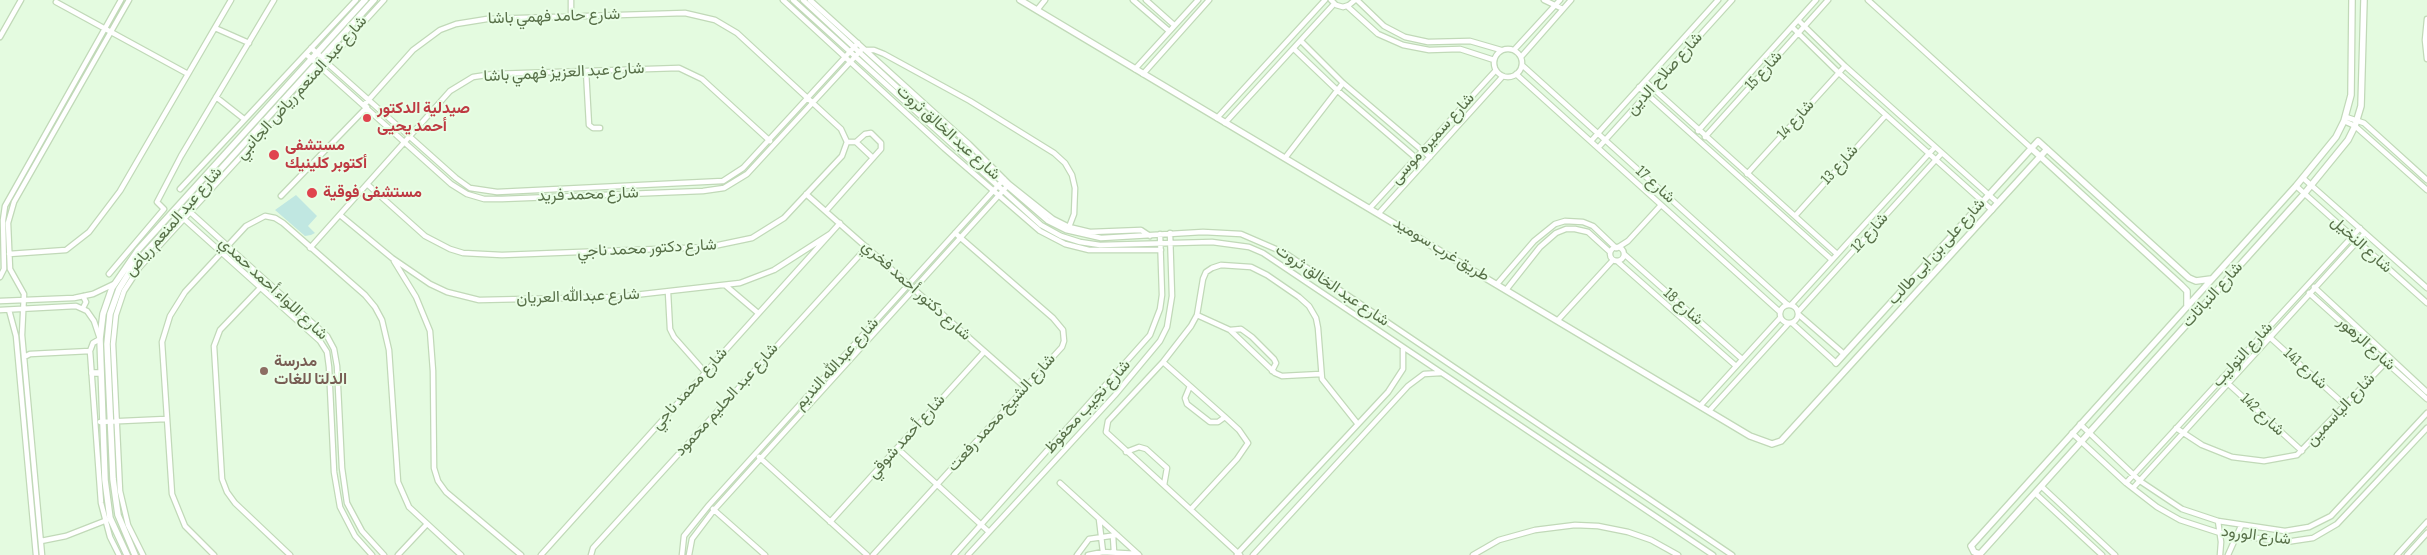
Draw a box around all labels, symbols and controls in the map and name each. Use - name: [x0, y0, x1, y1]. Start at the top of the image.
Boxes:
- street label: شارع حامد فهمي باشا: [487, 5, 621, 29]
- street label: شارع عبد المنعم رياض الجانبي: [232, 12, 372, 164]
- street label: شارع صلاح الدين: [1623, 29, 1707, 119]
- street label: شارع 15: [1741, 47, 1787, 95]
- street label: شارع عبد العزيز فهمي باشا: [483, 59, 645, 87]
- street label: شارع عبد الخالق ثروت: [892, 81, 1004, 185]
- street label: شارع سميره موسى: [1387, 89, 1479, 189]
- street label: شارع 14: [1773, 96, 1819, 144]
- place label: صيدلية الدكتور أحمد يحيى: [377, 99, 470, 137]
- marker: صيدلية الدكتور أحمد يحيى: [361, 112, 373, 124]
- place label: مستشفى أكتوبر كلينيك: [285, 136, 367, 174]
- street label: شارع 13: [1817, 141, 1863, 189]
- marker: مستشفى أكتوبر كلينيك: [267, 148, 281, 162]
- street label: شارع 17: [1631, 162, 1679, 208]
- street label: شارع عبد المنعم رياض: [121, 163, 227, 281]
- place label: مستشفى فوقية: [323, 183, 422, 203]
- street label: شارع محمد فريد: [537, 184, 639, 206]
- marker: مستشفى فوقية: [305, 186, 319, 200]
- street label: شارع على بن ابى طالب: [1884, 195, 1990, 309]
- street label: شارع 12: [1847, 209, 1893, 257]
- street label: شارع النخيل: [2326, 212, 2396, 278]
- street label: طريق غرب سوميد: [1389, 214, 1493, 286]
- street label: شارع اللواء أحمد حمدي: [214, 233, 332, 345]
- street label: شارع دكتور محمد ناجي: [577, 236, 717, 262]
- street label: شارع دكتور أحمد فخري: [857, 237, 975, 345]
- street label: شارع عبد الخالق ثروت: [1271, 241, 1393, 331]
- street label: شارع النباتات: [2179, 258, 2247, 332]
- street label: شارع 18: [1659, 284, 1707, 330]
- street label: شارع عبدالله العريان: [516, 285, 640, 309]
- street label: شارع الزهور: [2333, 313, 2399, 375]
- street label: شارع عبدالله النديم: [791, 314, 883, 414]
- street label: شارع التوليب: [2209, 318, 2277, 392]
- street label: شارع عبد الحليم محمود: [671, 339, 783, 461]
- street label: شارع محمد ناجي: [648, 344, 732, 434]
- street label: شارع 141: [2279, 344, 2331, 394]
- street label: شارع الشيخ محمد رفعت: [944, 350, 1060, 476]
- place label: مدرسة الدلتا للغات: [274, 352, 347, 390]
- street label: شارع نجيب محفوظ: [1041, 356, 1135, 458]
- marker: مدرسة الدلتا للغات: [258, 365, 270, 377]
- street label: شارع الياسمين: [2302, 370, 2380, 450]
- street label: شارع 142: [2236, 390, 2288, 440]
- street label: شارع أحمد شوقي: [864, 391, 950, 483]
- street label: شارع الورود: [2220, 522, 2292, 550]

